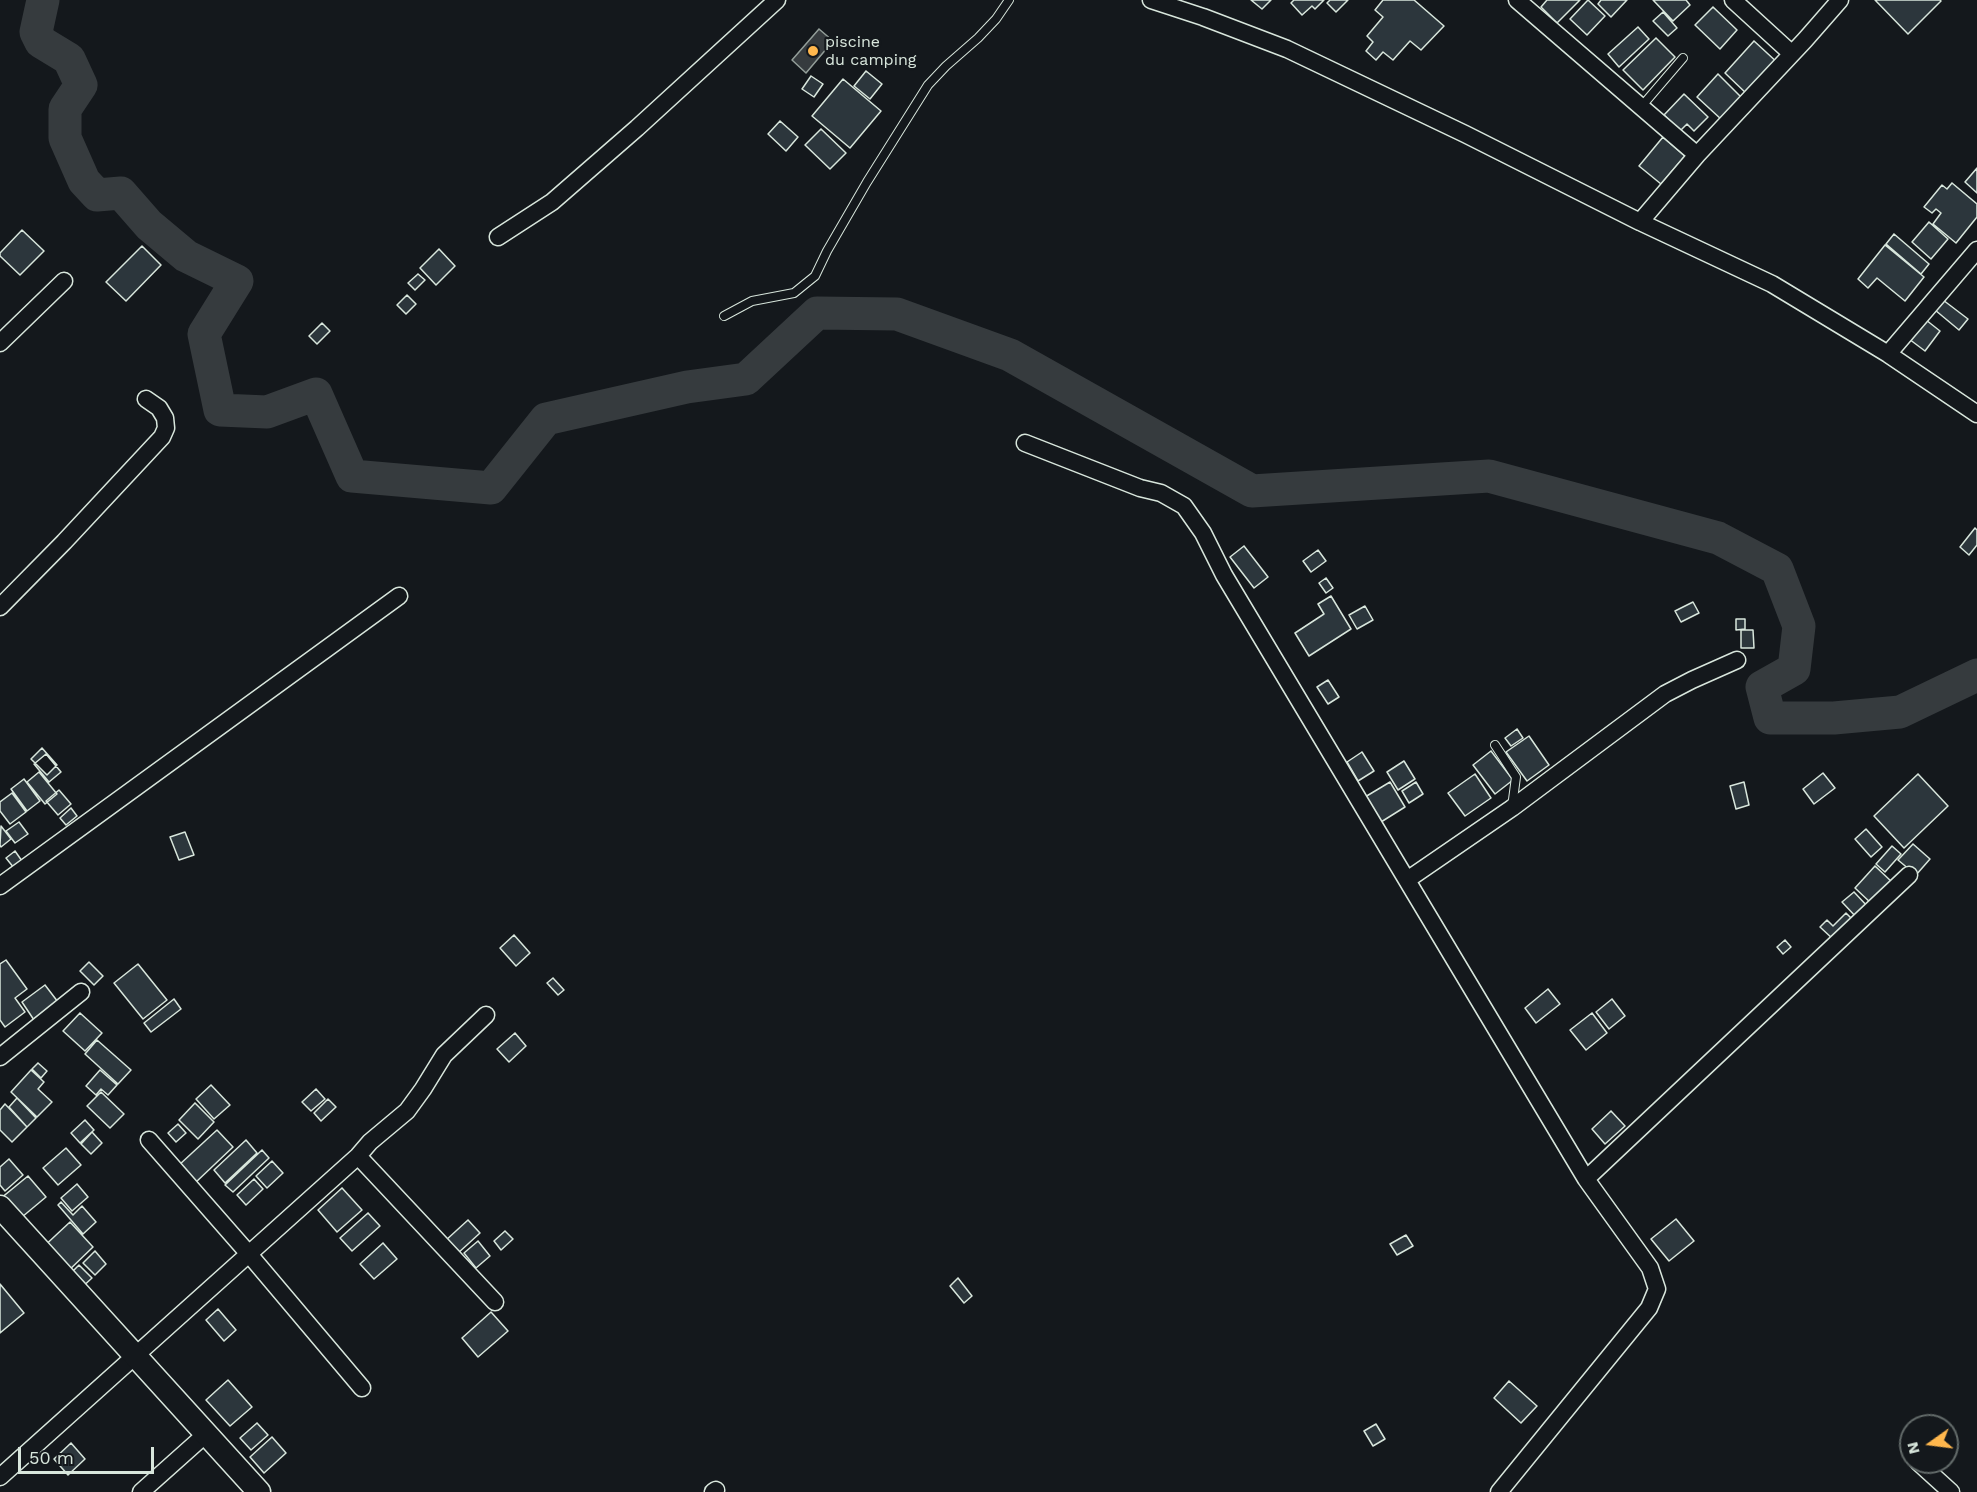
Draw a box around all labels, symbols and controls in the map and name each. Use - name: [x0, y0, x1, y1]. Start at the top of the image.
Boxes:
- place label: piscine du camping: [825, 32, 916, 70]
- marker: piscine du camping: [806, 44, 820, 58]
- north arrow: [1899, 1414, 1959, 1474]
- scale bar: [21, 1435, 158, 1473]
- text: N: [1902, 1440, 1924, 1456]
- text: 50 m: [29, 1447, 74, 1468]

